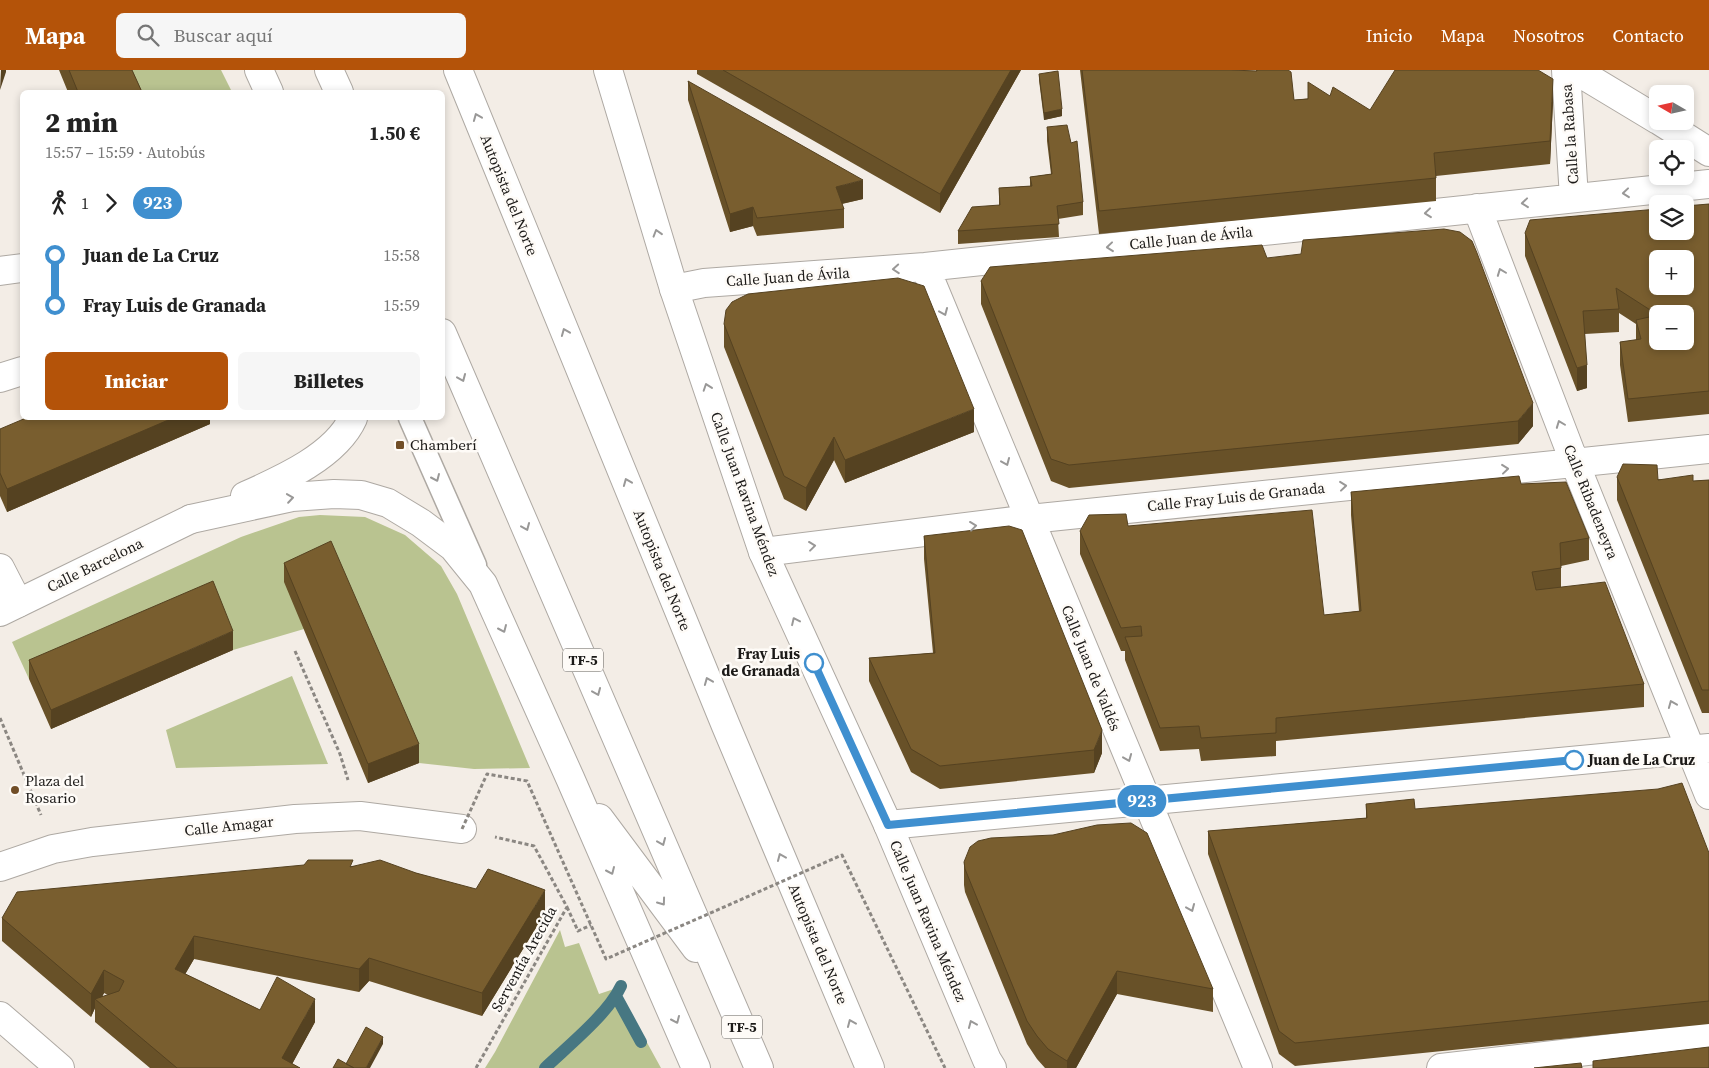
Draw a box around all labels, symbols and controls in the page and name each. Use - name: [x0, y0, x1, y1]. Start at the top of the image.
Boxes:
- search box: [116, 13, 466, 58]
- text: Mapa: [25, 19, 86, 52]
- icon: search: [134, 21, 162, 49]
- text: Buscar aquí: [174, 22, 273, 48]
- text: Inicio: [1366, 23, 1413, 48]
- text: Mapa: [1441, 23, 1485, 48]
- text: Nosotros: [1513, 23, 1584, 48]
- text: Contacto: [1612, 23, 1684, 48]
- street label: Calle la Rabasa: [1555, 83, 1583, 185]
- north arrow: [1649, 85, 1694, 130]
- map controls: [1649, 85, 1694, 350]
- text: 2 min: [45, 103, 118, 141]
- one-way arrow: [473, 113, 483, 121]
- text: 1.50 €: [369, 120, 420, 146]
- street label: Autopista del Norte: [476, 131, 544, 259]
- button: locate: [1649, 140, 1694, 185]
- text: 15:57 – 15:59 · Autobús: [45, 141, 205, 163]
- one-way arrow: [1621, 187, 1629, 198]
- icon: walk: [45, 189, 73, 217]
- icon: forward: [97, 189, 125, 217]
- text: 923: [143, 190, 172, 215]
- text: 1: [81, 192, 89, 214]
- button: layers: [1649, 195, 1694, 240]
- one-way arrow: [1521, 197, 1529, 208]
- one-way arrow: [1424, 207, 1432, 218]
- street label: Calle Juan de Ávila: [1128, 221, 1254, 254]
- one-way arrow: [652, 229, 662, 238]
- one-way arrow: [1106, 241, 1114, 252]
- text: Juan de La Cruz: [83, 242, 219, 268]
- text: 15:58: [383, 244, 420, 266]
- button: +: [1649, 250, 1694, 295]
- street label: Calle Juan de Ávila: [725, 262, 851, 291]
- one-way arrow: [892, 263, 900, 274]
- one-way arrow: [1497, 268, 1507, 277]
- text: Fray Luis de Granada: [83, 292, 266, 318]
- text: 15:59: [383, 294, 420, 316]
- button: −: [1649, 305, 1694, 350]
- one-way arrow: [938, 307, 948, 316]
- one-way arrow: [561, 328, 571, 337]
- button: Iniciar: [45, 352, 228, 410]
- button: Billetes: [238, 352, 420, 410]
- one-way arrow: [455, 373, 466, 382]
- one-way arrow: [703, 384, 713, 392]
- street label: Calle Juan Ravina Méndez: [706, 409, 785, 579]
- one-way arrow: [1555, 420, 1565, 428]
- place label: Chamberí: [410, 434, 477, 455]
- marker: Chamberí: [394, 439, 406, 451]
- street label: Calle Ribadeneyra: [1559, 441, 1624, 563]
- one-way arrow: [1000, 457, 1011, 466]
- one-way arrow: [1501, 464, 1509, 475]
- one-way arrow: [430, 473, 441, 482]
- street label: Calle Fray Luis de Granada: [1146, 477, 1326, 516]
- one-way arrow: [622, 478, 633, 487]
- one-way arrow: [1340, 481, 1348, 492]
- one-way arrow: [285, 493, 294, 503]
- street label: Autopista del Norte: [629, 506, 697, 634]
- one-way arrow: [969, 521, 977, 532]
- one-way arrow: [520, 522, 531, 531]
- street label: Calle Barcelona: [43, 532, 147, 597]
- one-way arrow: [808, 541, 816, 552]
- street label: Calle Juan de Valdés: [1057, 602, 1126, 734]
- one-way arrow: [791, 617, 801, 626]
- one-way arrow: [497, 624, 508, 633]
- place label: Fray Luis de Granada: [722, 643, 801, 681]
- road number: TF-5: [563, 648, 603, 672]
- marker: Fray Luis de Granada: [804, 653, 824, 673]
- one-way arrow: [704, 677, 714, 686]
- one-way arrow: [591, 687, 602, 696]
- one-way arrow: [1668, 700, 1679, 709]
- place label: Juan de La Cruz: [1587, 749, 1695, 770]
- marker: Juan de La Cruz: [1564, 750, 1584, 770]
- one-way arrow: [1122, 753, 1133, 762]
- place label: Plaza del Rosario: [25, 770, 85, 808]
- marker: Plaza del Rosario: [9, 784, 21, 796]
- line badge: 923: [1113, 785, 1171, 817]
- text: 923: [1127, 788, 1157, 813]
- street label: Calle Amagar: [183, 810, 275, 841]
- one-way arrow: [656, 837, 666, 845]
- street label: Calle Juan Ravina Méndez: [885, 837, 972, 1005]
- one-way arrow: [777, 853, 788, 862]
- one-way arrow: [604, 866, 615, 875]
- street label: Autopista del Norte: [784, 880, 854, 1008]
- one-way arrow: [656, 896, 664, 905]
- street label: Serventía Arecida: [486, 902, 561, 1015]
- one-way arrow: [1184, 903, 1195, 912]
- one-way arrow: [669, 1015, 680, 1024]
- road number: TF-5: [722, 1016, 762, 1039]
- one-way arrow: [847, 1019, 857, 1028]
- one-way arrow: [967, 1020, 978, 1029]

